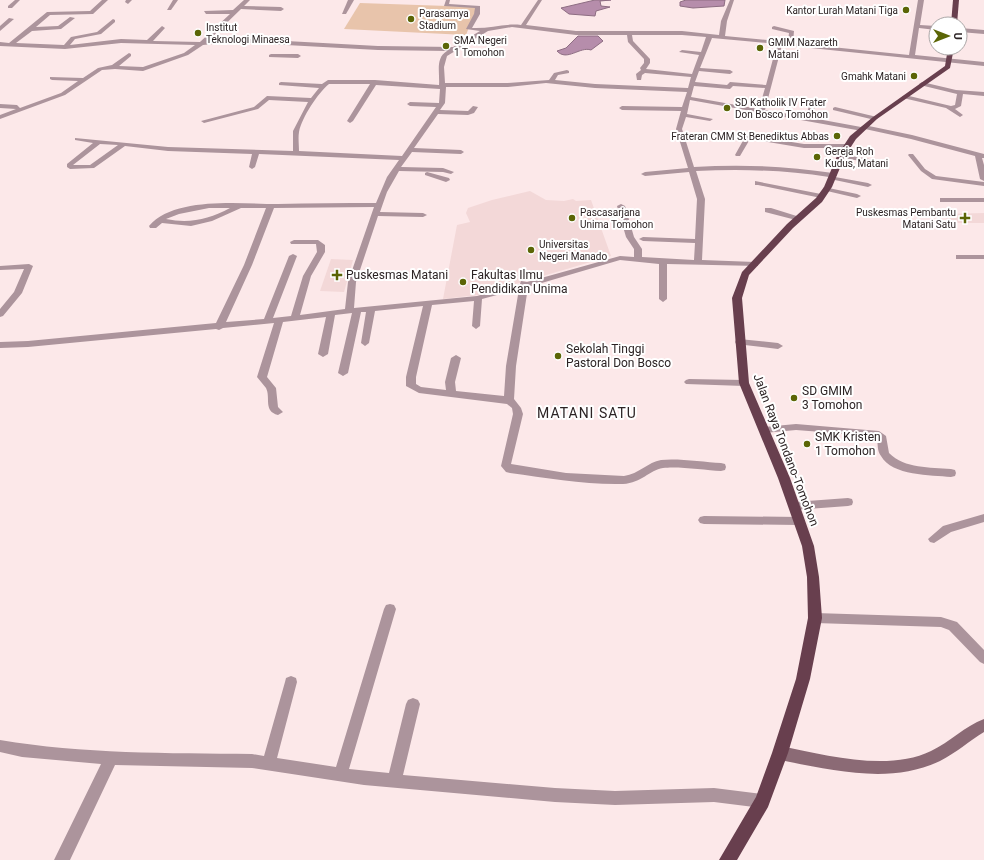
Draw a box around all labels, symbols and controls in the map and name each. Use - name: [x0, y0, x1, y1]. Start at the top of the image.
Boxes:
- place label: Kantor Lurah Matani Tiga: [786, 5, 898, 16]
- marker: Kantor Lurah Matani Tiga: [901, 5, 911, 15]
- place label: Parasamya Stadium: [419, 8, 469, 31]
- marker: Parasamya Stadium: [406, 14, 416, 24]
- north arrow: [928, 16, 968, 56]
- place label: Institut Teknologi Minaesa: [206, 22, 290, 45]
- marker: Institut Teknologi Minaesa: [193, 28, 203, 38]
- text: U: [951, 32, 964, 40]
- place label: SMA Negeri 1 Tomohon: [454, 35, 507, 58]
- place label: GMIM Nazareth Matani: [768, 37, 838, 60]
- marker: SMA Negeri 1 Tomohon: [441, 41, 451, 51]
- marker: GMIM Nazareth Matani: [755, 43, 765, 53]
- place label: Gmahk Matani: [841, 71, 906, 82]
- marker: Gmahk Matani: [909, 71, 919, 81]
- place label: SD Katholik IV Frater Don Bosco Tomohon: [735, 97, 828, 120]
- marker: SD Katholik IV Frater Don Bosco Tomohon: [722, 103, 732, 113]
- place label: Frateran CMM St Benediktus Abbas: [671, 131, 829, 142]
- marker: Frateran CMM St Benediktus Abbas: [832, 131, 842, 141]
- place label: Gereja Roh Kudus, Matani: [825, 146, 888, 169]
- marker: Gereja Roh Kudus, Matani: [812, 152, 822, 162]
- place label: Pascasarjana Unima Tomohon: [580, 207, 653, 230]
- place label: Puskesmas Pembantu Matani Satu: [856, 207, 956, 230]
- marker: Puskesmas Pembantu Matani Satu: [959, 212, 971, 224]
- marker: Pascasarjana Unima Tomohon: [567, 213, 577, 223]
- place label: Universitas Negeri Manado: [539, 239, 607, 262]
- marker: Universitas Negeri Manado: [526, 245, 536, 255]
- place label: Puskesmas Matani: [346, 268, 448, 282]
- place label: Fakultas Ilmu Pendidikan Unima: [471, 268, 567, 296]
- marker: Puskesmas Matani: [331, 269, 343, 281]
- marker: Fakultas Ilmu Pendidikan Unima: [458, 277, 468, 287]
- place label: Sekolah Tinggi Pastoral Don Bosco: [566, 342, 671, 370]
- marker: Sekolah Tinggi Pastoral Don Bosco: [553, 351, 563, 361]
- street label: Jalan Raya Tondano-Tomohon: [750, 372, 822, 528]
- place label: SD GMIM 3 Tomohon: [802, 384, 862, 412]
- marker: SD GMIM 3 Tomohon: [789, 393, 799, 403]
- district label: MATANI SATU: [537, 405, 637, 421]
- place label: SMK Kristen 1 Tomohon: [815, 430, 881, 458]
- marker: SMK Kristen 1 Tomohon: [802, 439, 812, 449]

